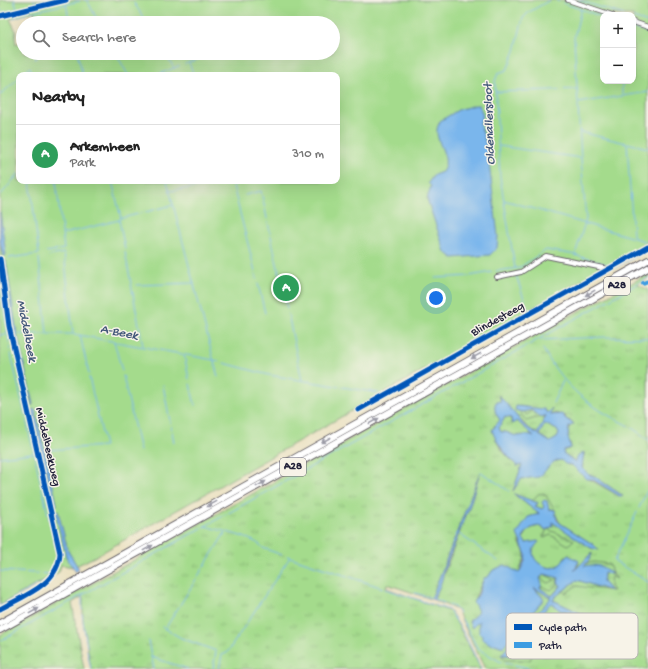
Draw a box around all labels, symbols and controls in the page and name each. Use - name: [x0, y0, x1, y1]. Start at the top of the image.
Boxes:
- map controls: [600, 12, 636, 84]
- button: +: [600, 12, 636, 48]
- search box: [16, 16, 340, 60]
- icon: search: [30, 27, 52, 49]
- text: Search here: [62, 29, 136, 47]
- button: −: [600, 48, 636, 84]
- water label: Oldenallersloot: [481, 80, 499, 165]
- text: Nearby: [32, 88, 85, 108]
- text: Arkemheen: [70, 138, 140, 156]
- text: A: [41, 147, 49, 162]
- text: 310 m: [292, 147, 324, 162]
- text: Park: [70, 156, 95, 171]
- pin: A: [273, 273, 299, 303]
- road number: A28: [604, 277, 630, 295]
- your location: [426, 288, 446, 308]
- one-way arrow: [584, 290, 595, 296]
- water label: Middelbeek: [13, 299, 40, 364]
- street label: Blindesteeg: [468, 300, 527, 341]
- water label: A-Beek: [99, 322, 140, 344]
- one-way arrow: [470, 353, 482, 360]
- street label: Middelbeekweg: [31, 406, 63, 488]
- one-way arrow: [369, 418, 380, 424]
- one-way arrow: [320, 437, 332, 444]
- road number: A28: [280, 458, 306, 476]
- one-way arrow: [255, 481, 267, 488]
- one-way arrow: [207, 500, 218, 507]
- one-way arrow: [142, 544, 153, 551]
- one-way arrow: [28, 608, 40, 615]
- legend: [506, 613, 638, 659]
- text: Cycle path: [539, 623, 587, 635]
- text: Path: [538, 641, 562, 653]

